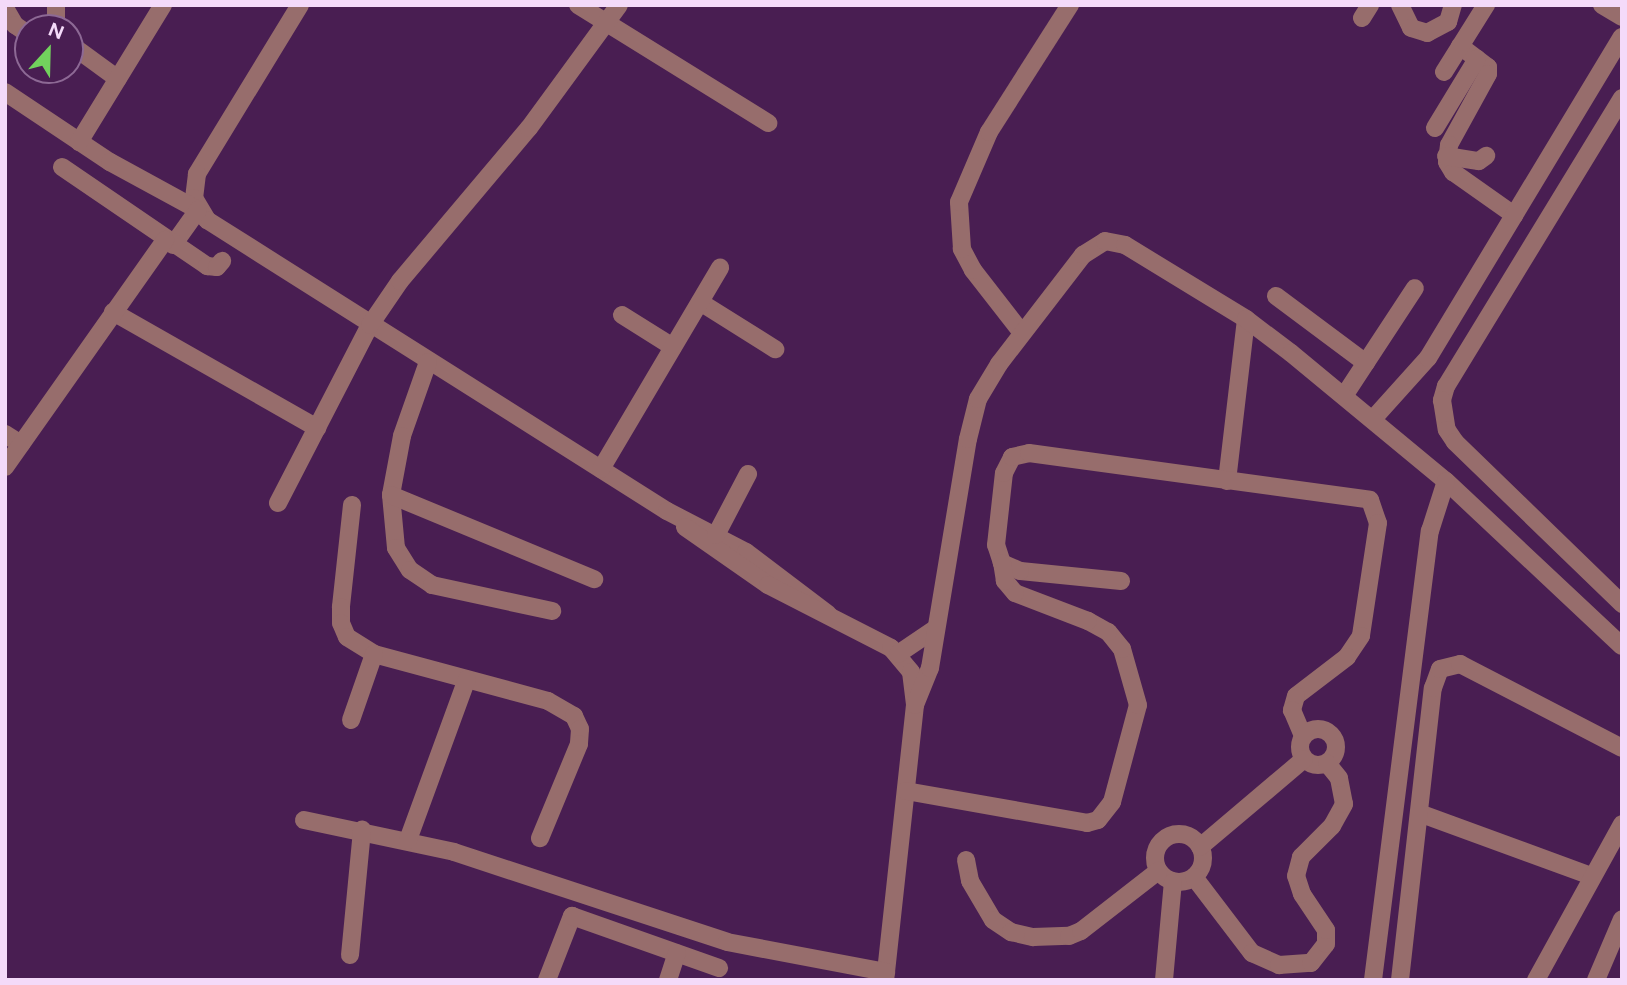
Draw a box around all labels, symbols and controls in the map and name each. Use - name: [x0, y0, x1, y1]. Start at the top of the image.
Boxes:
- north arrow: [14, 14, 84, 84]
- text: N: [45, 18, 67, 44]

